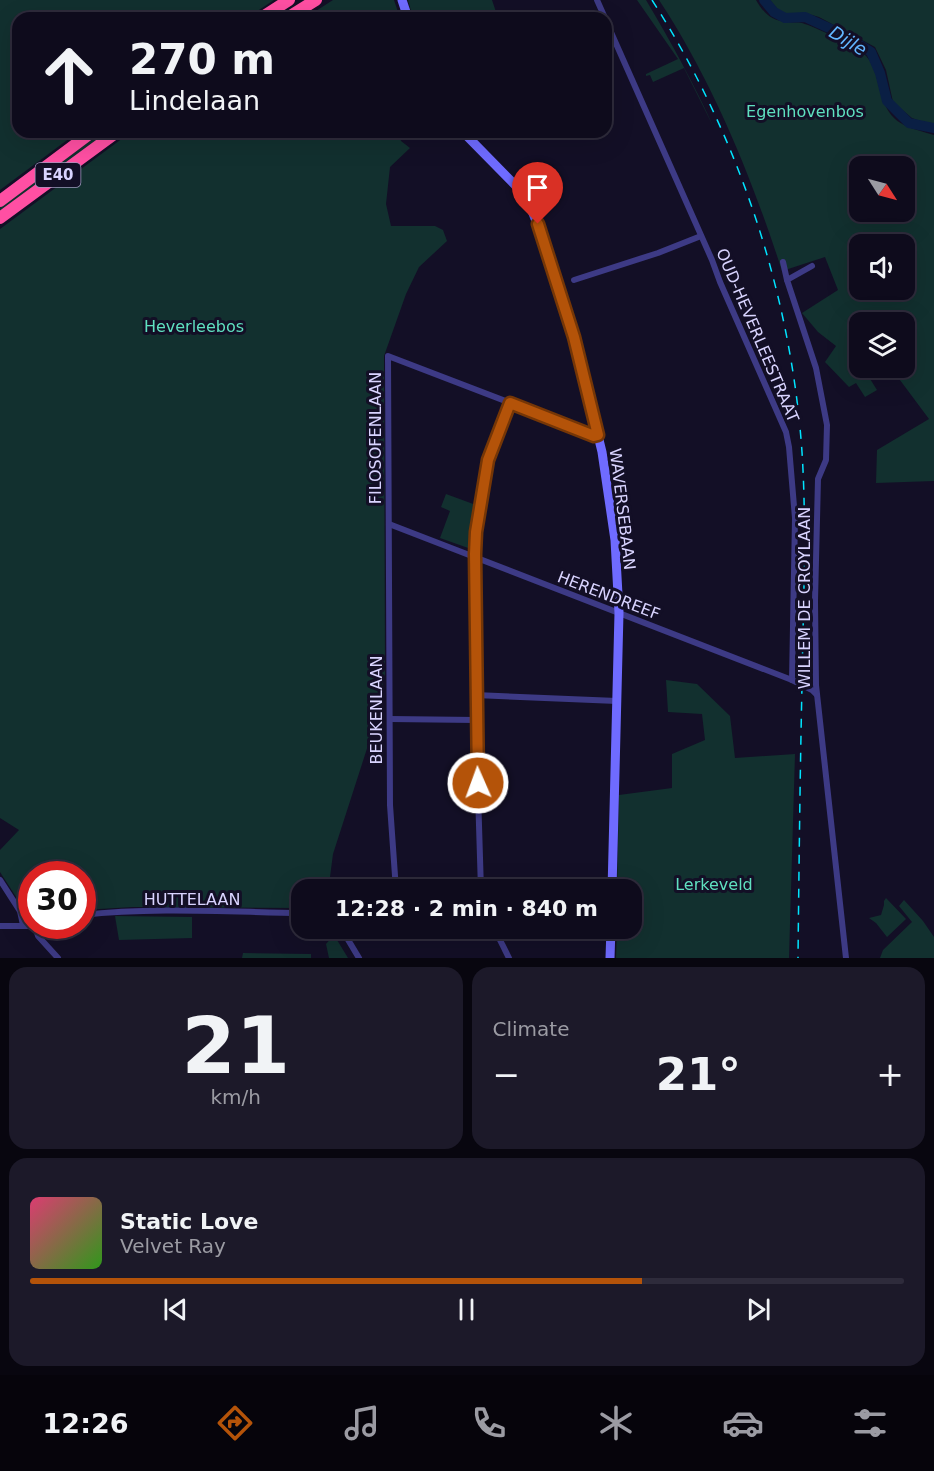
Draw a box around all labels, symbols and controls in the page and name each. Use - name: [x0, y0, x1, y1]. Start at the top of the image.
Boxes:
- water label: Dijle: [826, 21, 871, 60]
- text: 270 m: [129, 35, 275, 84]
- icon: ahead: [30, 36, 108, 114]
- text: Lindelaan: [129, 85, 260, 116]
- park label: Egenhovenbos: [746, 102, 864, 121]
- north arrow: [849, 156, 915, 222]
- map controls: [849, 156, 915, 378]
- pin: [512, 162, 563, 224]
- road number: E40: [36, 163, 80, 187]
- icon: arrive: [521, 171, 554, 204]
- button: sound: [849, 234, 915, 300]
- street label: OUD-HEVERLEESTRAAT: [712, 245, 803, 425]
- button: layers: [849, 312, 915, 378]
- park label: Heverleebos: [144, 317, 244, 336]
- street label: FILOSOFENLAAN: [366, 372, 385, 504]
- street label: WAVERSEBAAN: [606, 447, 639, 571]
- street label: WILLEM DE CROYLAAN: [795, 507, 814, 689]
- street label: HERENDREEF: [555, 567, 663, 624]
- street label: BEUKENLAAN: [367, 656, 386, 764]
- position arrow: [446, 751, 510, 815]
- speed limit sign: 30: [18, 861, 96, 939]
- park label: Lerkeveld: [675, 875, 753, 894]
- street label: HUTTELAAN: [144, 890, 240, 909]
- text: 12:28 · 2 min · 840 m: [335, 896, 598, 921]
- text: 21: [181, 1001, 290, 1091]
- text: Climate: [493, 1017, 569, 1041]
- text: 21°: [656, 1048, 741, 1101]
- text: −: [493, 1055, 520, 1094]
- text: +: [876, 1055, 904, 1094]
- text: km/h: [211, 1085, 261, 1109]
- text: Static Love: [120, 1209, 258, 1234]
- text: Velvet Ray: [120, 1234, 226, 1258]
- icon: previous: [159, 1293, 192, 1326]
- icon: pause: [450, 1293, 483, 1326]
- icon: next: [742, 1293, 775, 1326]
- icon: directions: [214, 1402, 256, 1444]
- icon: music: [341, 1402, 383, 1444]
- icon: phone: [468, 1402, 510, 1444]
- icon: climate: [595, 1402, 637, 1444]
- icon: car: [722, 1402, 764, 1444]
- icon: filters: [849, 1402, 891, 1444]
- text: 12:26: [43, 1408, 129, 1439]

